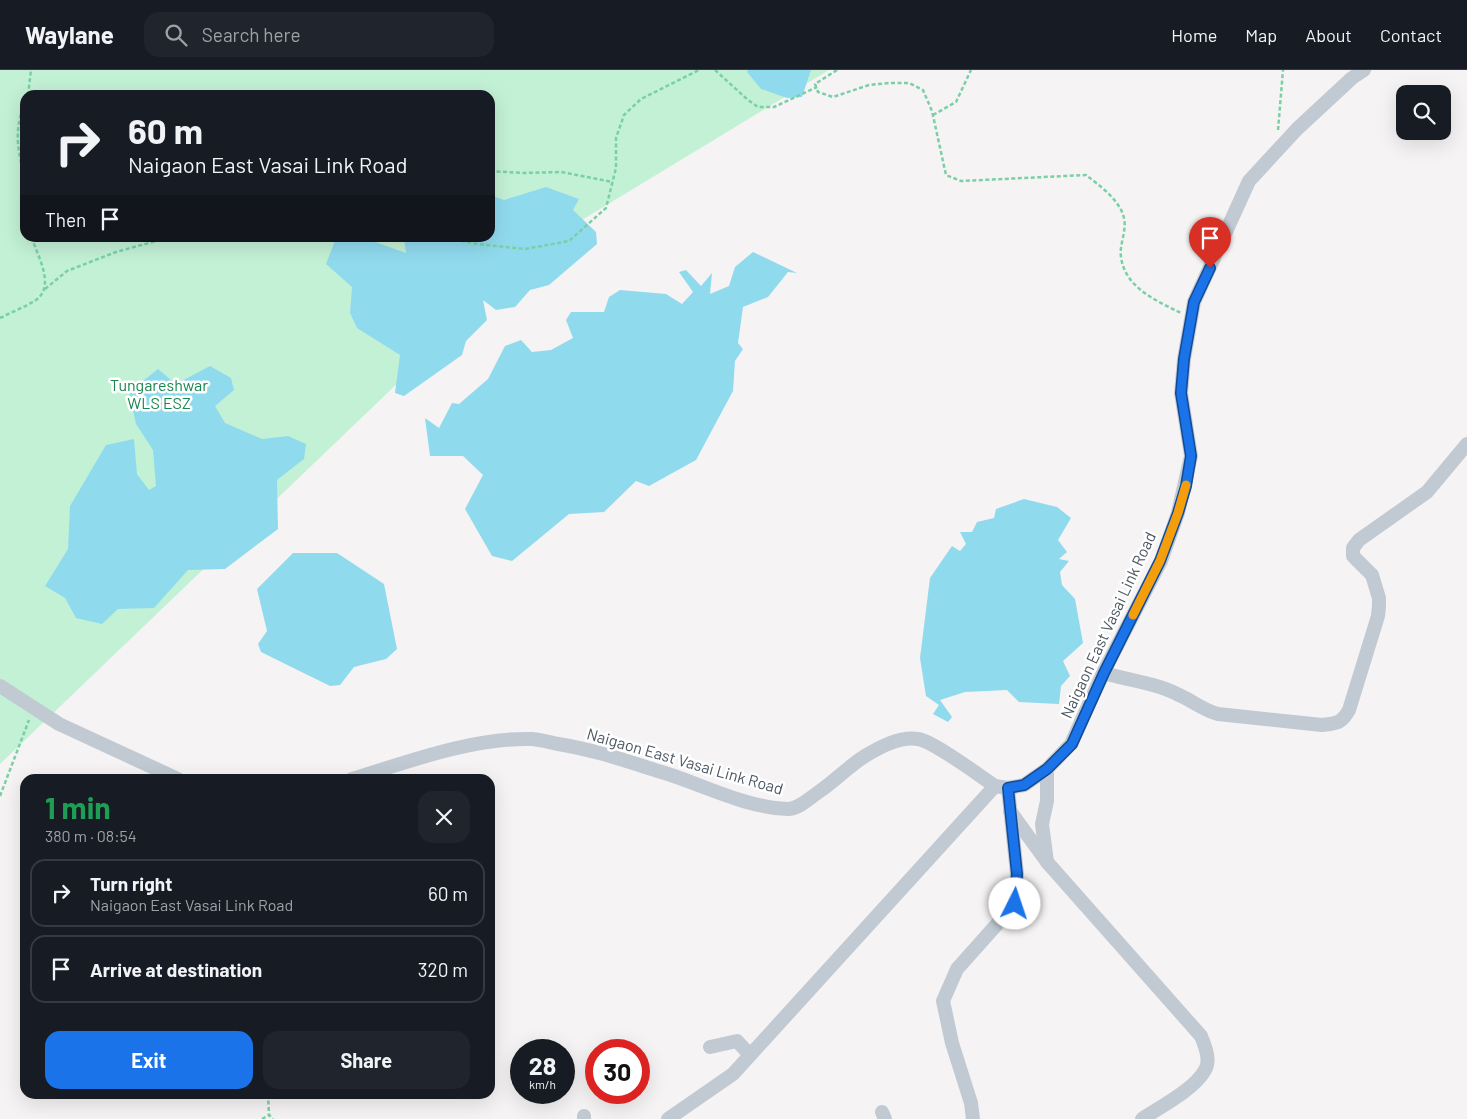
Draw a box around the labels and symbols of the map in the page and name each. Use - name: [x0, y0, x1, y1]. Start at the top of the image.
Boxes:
- pin: [1189, 217, 1231, 268]
- park label: Tungareshwar WLS ESZ: [110, 375, 208, 412]
- street label: Naigaon East Vasai Link Road: [1056, 529, 1159, 721]
- street label: Naigaon East Vasai Link Road: [585, 723, 785, 798]
- position arrow: [988, 877, 1040, 929]
- speed limit sign: 30: [585, 1039, 650, 1104]

